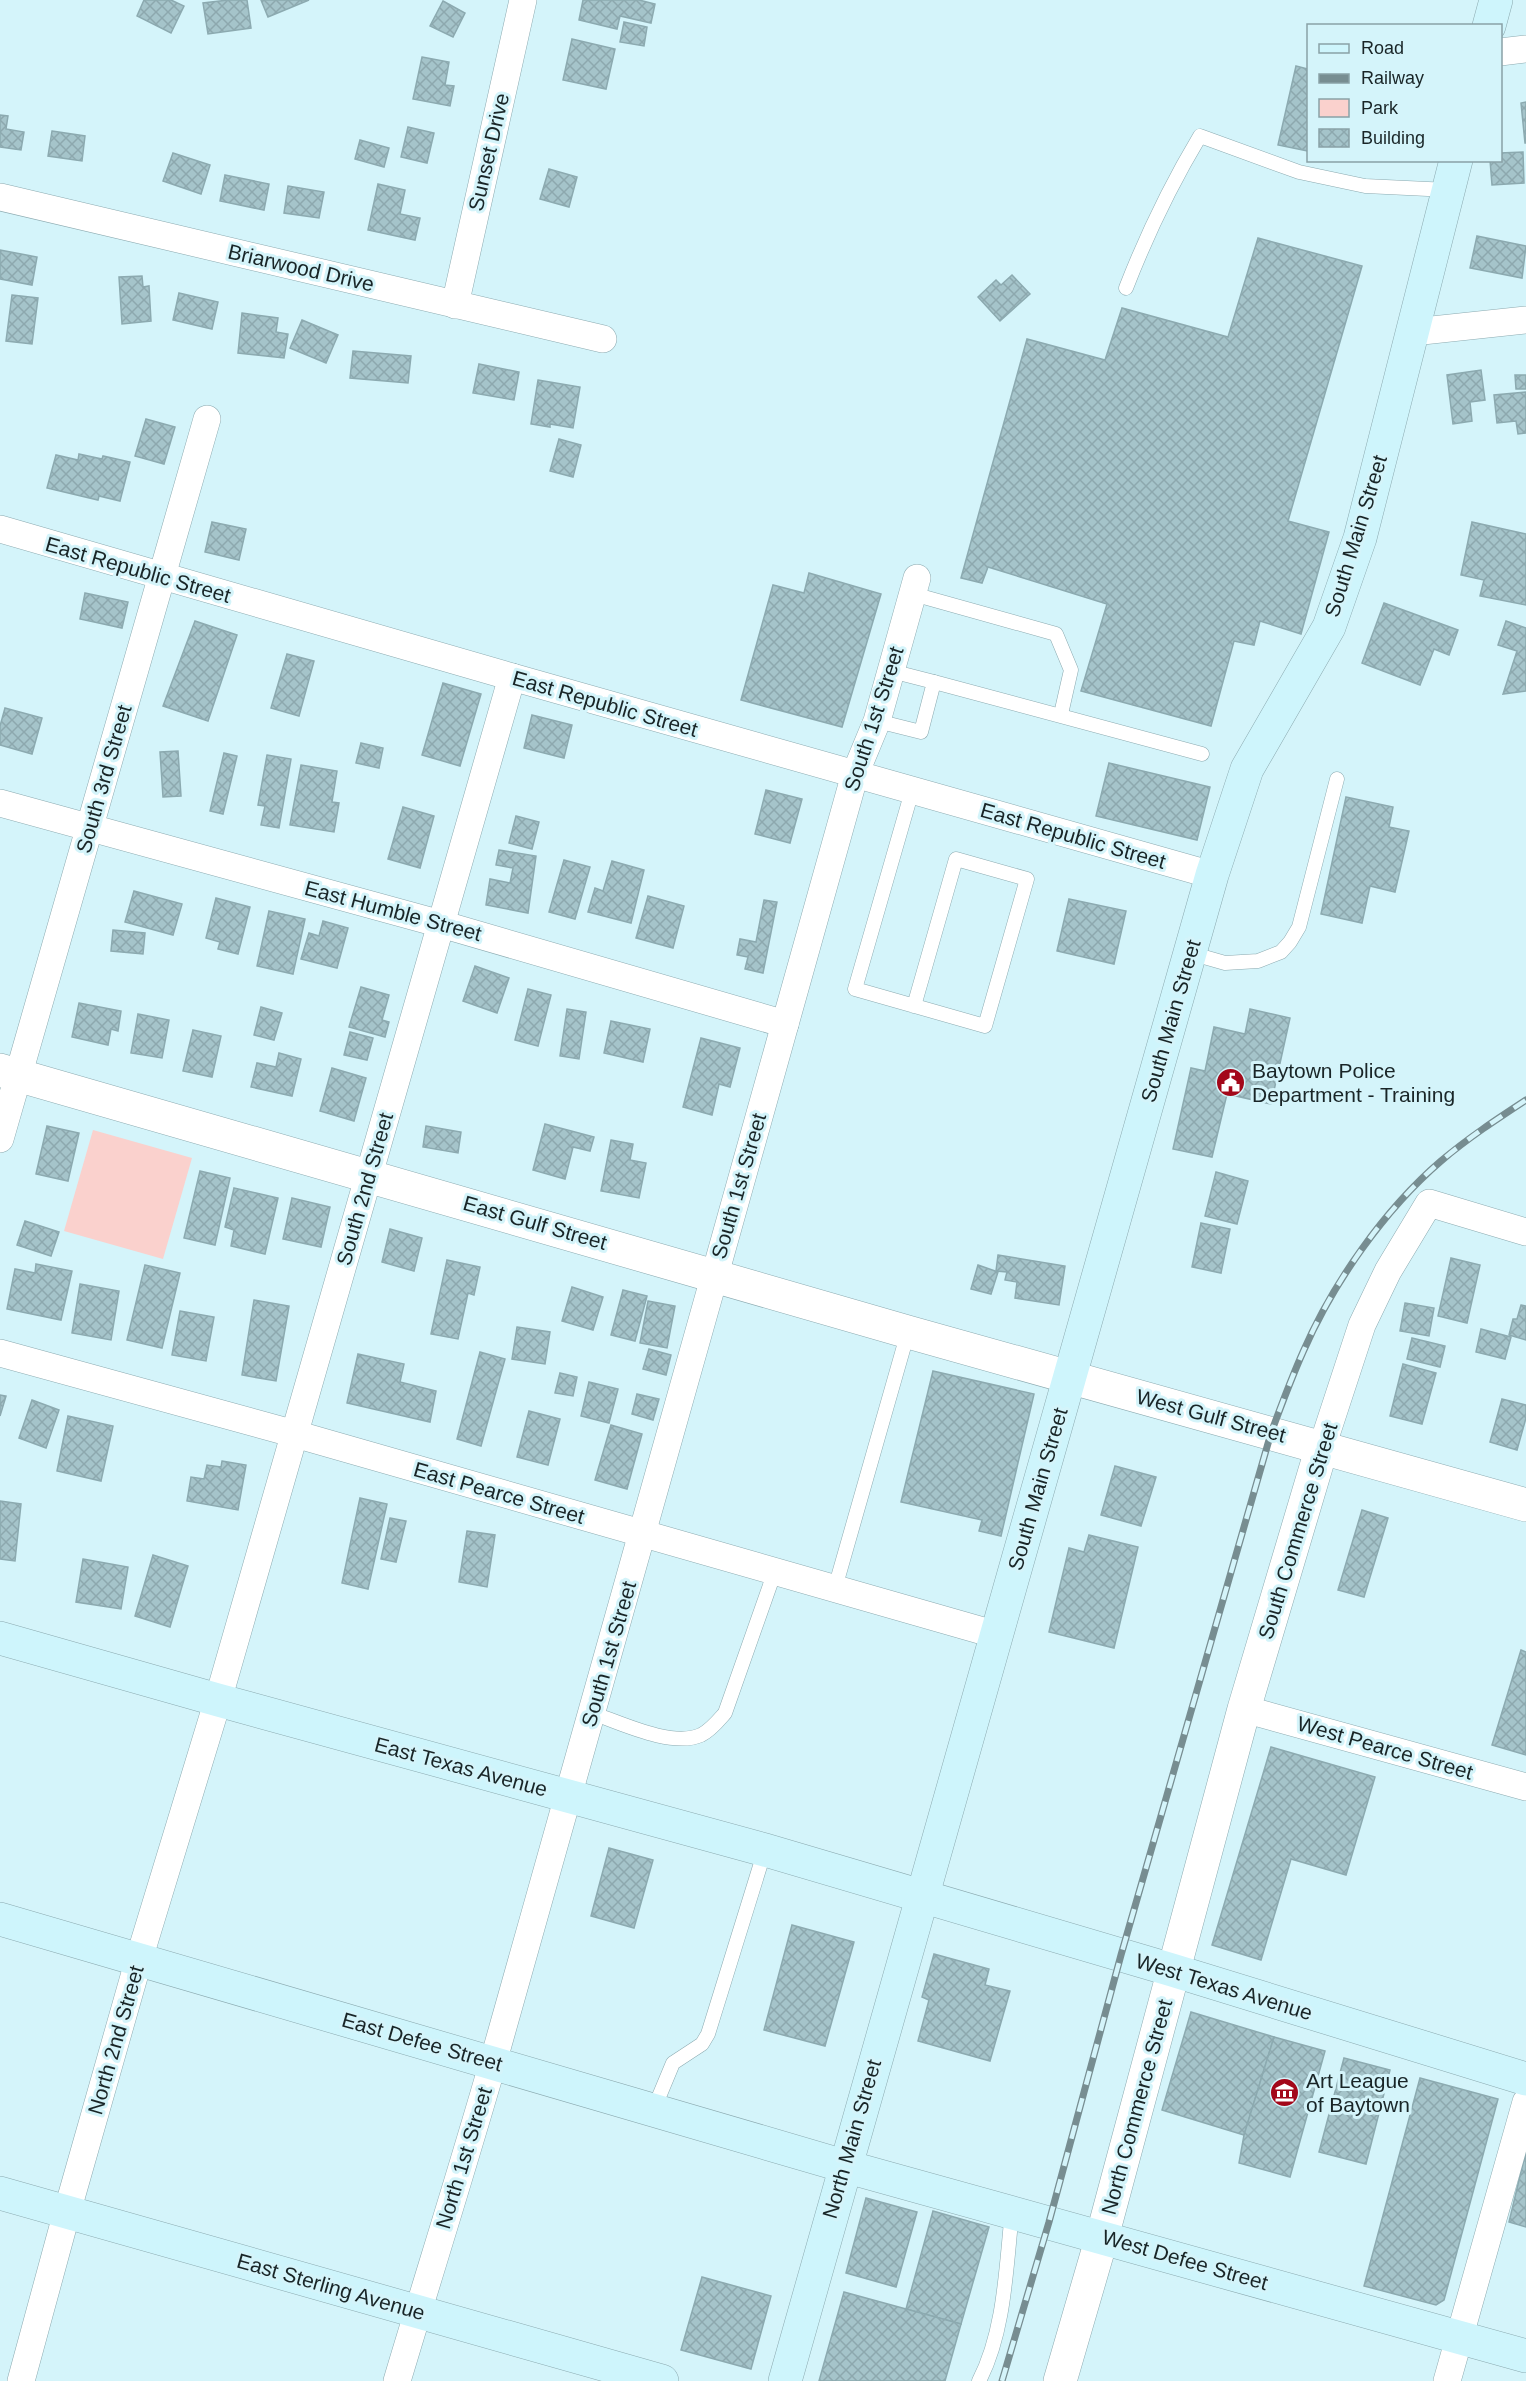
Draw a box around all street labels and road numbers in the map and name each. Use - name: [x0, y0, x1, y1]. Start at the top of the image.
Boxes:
- street label: Sunset Drive: [464, 91, 513, 213]
- street label: Briarwood Drive: [226, 240, 376, 296]
- street label: South Main Street: [1320, 452, 1391, 620]
- street label: East Republic Street: [43, 532, 233, 607]
- street label: South 1st Street: [839, 644, 908, 794]
- street label: East Republic Street: [510, 666, 700, 741]
- street label: South 3rd Street: [71, 702, 136, 856]
- street label: East Republic Street: [978, 798, 1168, 873]
- street label: East Humble Street: [302, 876, 484, 945]
- street label: South Main Street: [1136, 937, 1205, 1105]
- street label: South 2nd Street: [332, 1110, 397, 1268]
- street label: South 1st Street: [707, 1110, 770, 1261]
- street label: East Gulf Street: [461, 1191, 610, 1254]
- street label: West Gulf Street: [1134, 1385, 1288, 1447]
- street label: South Main Street: [1003, 1405, 1072, 1573]
- street label: South Commerce Street: [1254, 1420, 1341, 1642]
- street label: East Pearce Street: [411, 1457, 587, 1528]
- street label: South 1st Street: [577, 1578, 640, 1729]
- street label: West Pearce Street: [1295, 1711, 1476, 1784]
- street label: East Texas Avenue: [372, 1732, 550, 1801]
- street label: West Texas Avenue: [1133, 1949, 1315, 2024]
- street label: North 2nd Street: [83, 1962, 148, 2117]
- street label: North Commerce Street: [1097, 1997, 1176, 2217]
- street label: East Defee Street: [339, 2008, 505, 2075]
- street label: North Main Street: [818, 2056, 885, 2221]
- street label: North 1st Street: [431, 2084, 496, 2232]
- street label: West Defee Street: [1100, 2225, 1271, 2294]
- street label: East Sterling Avenue: [234, 2249, 428, 2324]

